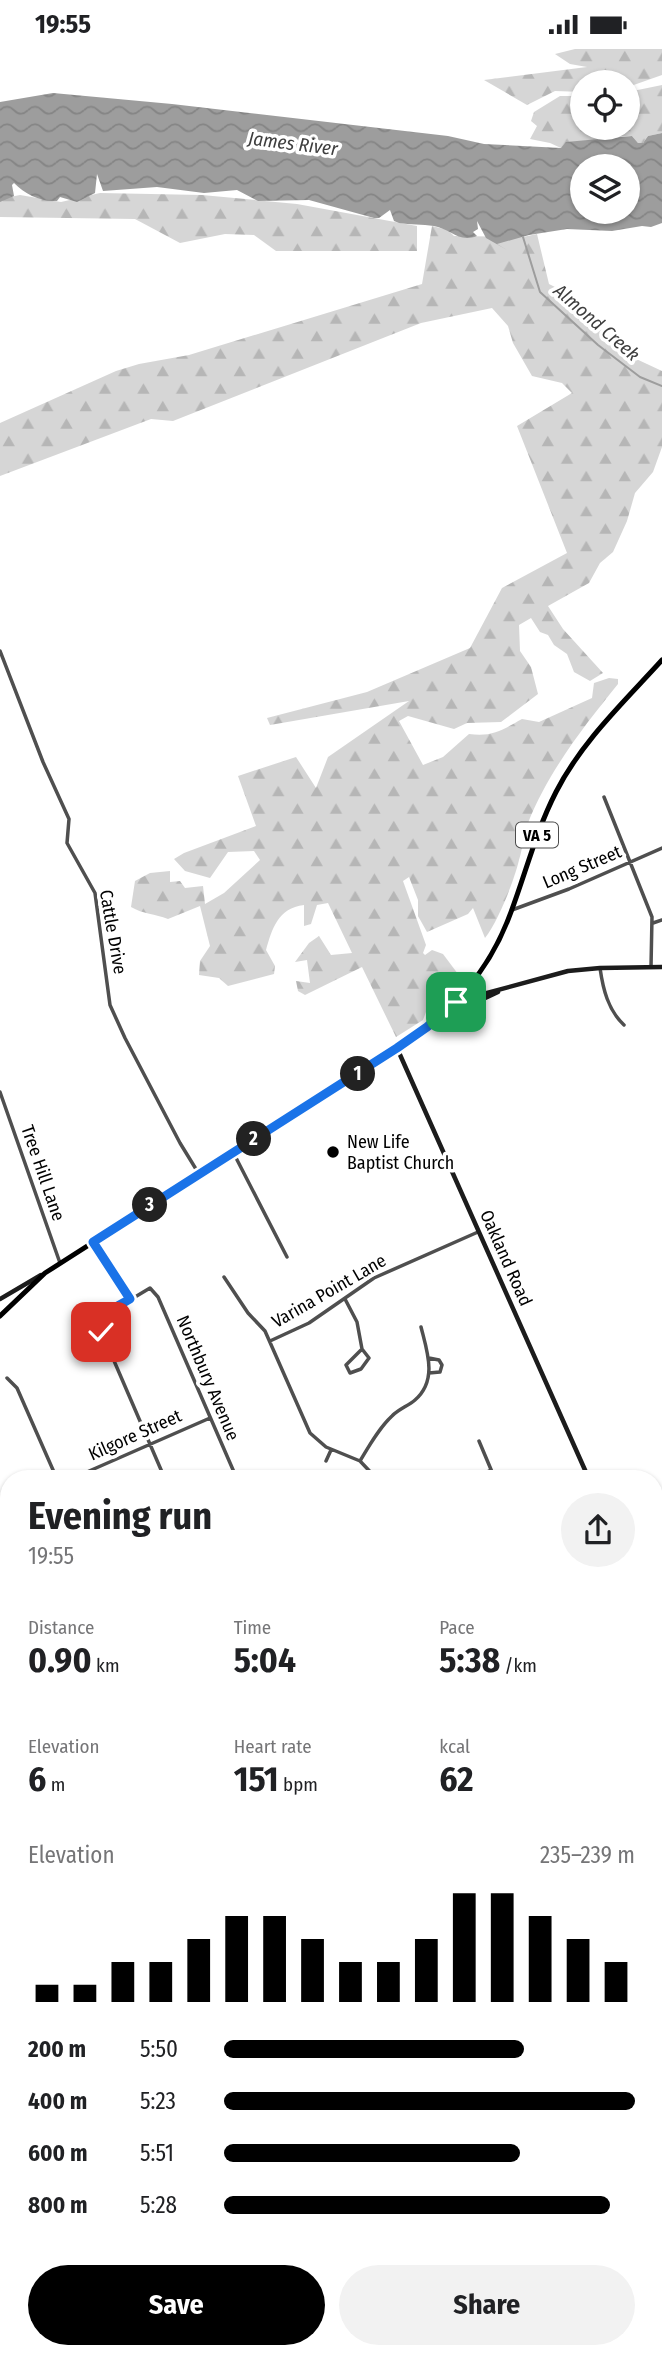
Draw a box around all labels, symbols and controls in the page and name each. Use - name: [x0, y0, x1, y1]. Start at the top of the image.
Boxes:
- text: 19:55: [35, 9, 91, 40]
- map controls: [570, 70, 640, 224]
- button: locate: [570, 70, 640, 140]
- water label: James River: [246, 126, 340, 161]
- button: layers: [570, 154, 640, 224]
- water label: Almond Creek: [548, 278, 644, 366]
- road number: VA 5: [516, 823, 558, 848]
- street label: Long Street: [539, 841, 625, 893]
- street label: Cattle Drive: [95, 888, 131, 976]
- pin: [426, 972, 486, 1032]
- icon: arrive: [437, 983, 475, 1021]
- pin: 1: [340, 1056, 376, 1091]
- text: 1: [353, 1062, 362, 1085]
- pin: 2: [236, 1121, 272, 1157]
- street label: Tree Hill Lane: [16, 1122, 70, 1224]
- text: 2: [249, 1127, 258, 1150]
- place label: New Life Baptist Church: [347, 1131, 454, 1174]
- marker: New Life Baptist Church: [325, 1144, 341, 1160]
- pin: 3: [132, 1187, 168, 1223]
- text: 3: [145, 1193, 154, 1216]
- street label: Oakland Road: [475, 1207, 537, 1309]
- street label: Varina Point Lane: [268, 1249, 390, 1333]
- pin: [71, 1302, 131, 1362]
- street label: Northbury Avenue: [172, 1312, 244, 1444]
- icon: check: [82, 1313, 120, 1351]
- street label: Kilgore Street: [85, 1405, 185, 1465]
- text: Evening run: [28, 1493, 212, 1539]
- button: share: [561, 1493, 635, 1567]
- text: 19:55: [28, 1542, 74, 1570]
- text: Distance: [28, 1616, 95, 1639]
- text: Time: [234, 1616, 271, 1639]
- text: Pace: [439, 1616, 475, 1639]
- text: 0.90: [28, 1639, 92, 1681]
- text: 5:04: [234, 1639, 296, 1681]
- text: 5:38: [439, 1639, 500, 1681]
- text: km: [92, 1654, 120, 1677]
- text: /km: [500, 1654, 537, 1677]
- text: Elevation: [28, 1735, 100, 1758]
- text: Heart rate: [234, 1735, 312, 1758]
- text: kcal: [439, 1735, 470, 1758]
- text: 6: [28, 1758, 46, 1800]
- text: 151: [234, 1758, 279, 1800]
- text: 62: [439, 1758, 474, 1800]
- text: m: [46, 1773, 65, 1796]
- text: bpm: [279, 1773, 318, 1796]
- text: Elevation: [28, 1841, 115, 1869]
- text: 235–239 m: [540, 1841, 635, 1869]
- text: 200 m: [28, 2035, 86, 2063]
- text: 5:50: [140, 2035, 178, 2063]
- text: 400 m: [28, 2087, 87, 2115]
- text: 5:23: [140, 2087, 176, 2115]
- text: 600 m: [28, 2139, 87, 2167]
- text: 5:51: [140, 2139, 174, 2167]
- text: 800 m: [28, 2191, 88, 2219]
- text: 5:28: [140, 2191, 177, 2219]
- button: Save: [28, 2265, 325, 2345]
- button: Share: [339, 2265, 635, 2345]

